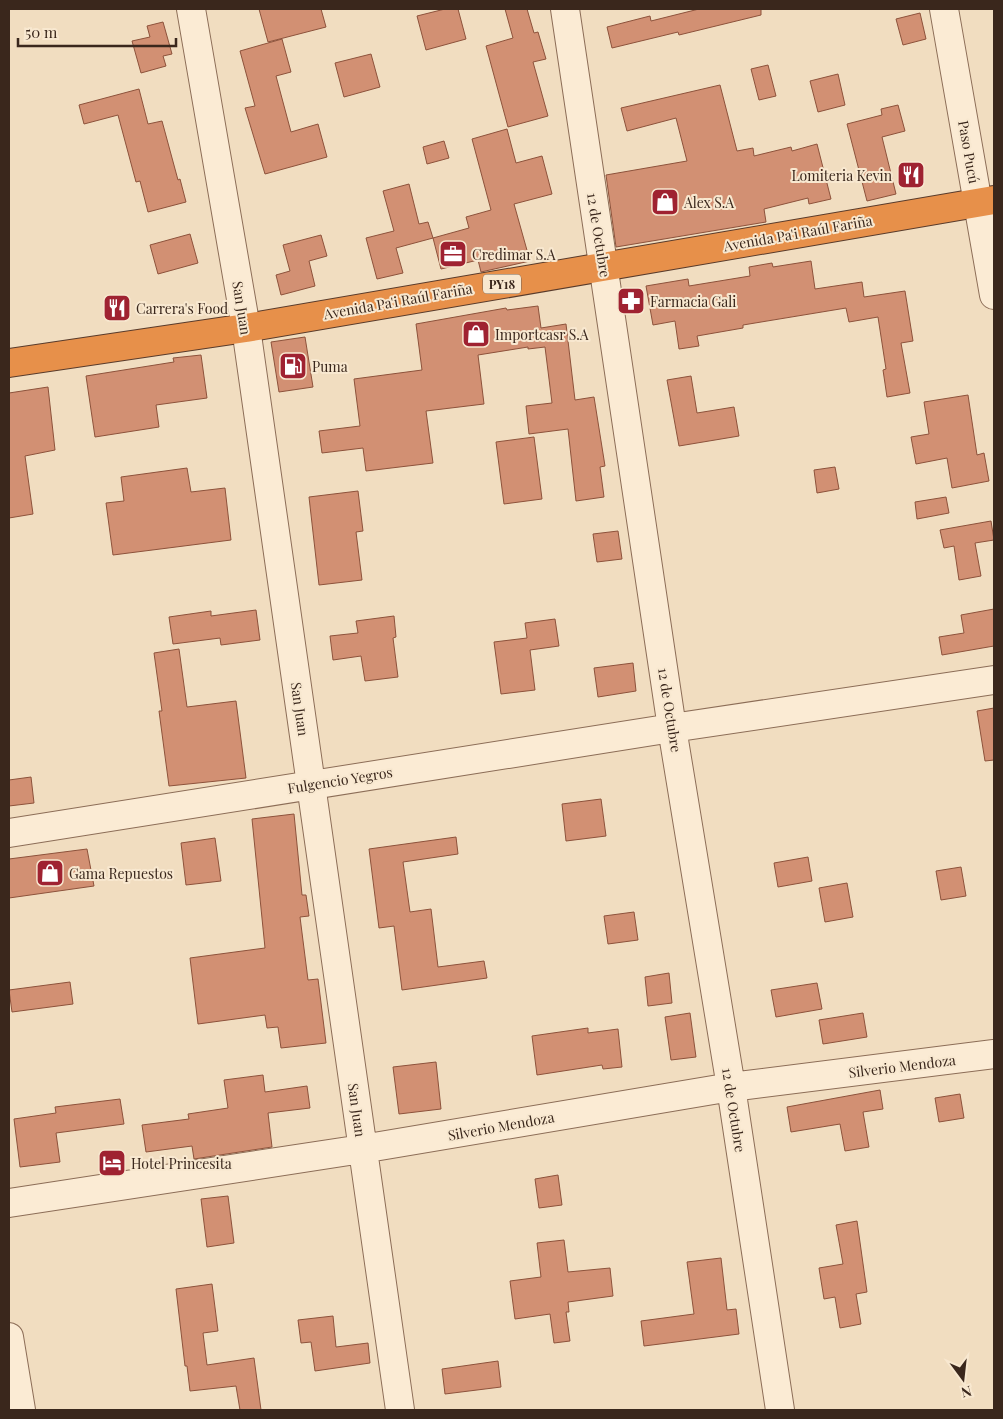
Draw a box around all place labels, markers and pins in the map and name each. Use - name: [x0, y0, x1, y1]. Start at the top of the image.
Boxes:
- restaurant icon: Lomiteria Kevin: [896, 160, 926, 190]
- place label: Lomiteria Kevin: [791, 166, 893, 185]
- shop icon: Alex S.A: [650, 187, 680, 217]
- place label: Alex S.A: [683, 193, 734, 212]
- office icon: Credimar S.A: [438, 239, 468, 269]
- place label: Credimar S.A: [472, 245, 556, 264]
- pharmacy icon: Farmacia Gali: [616, 286, 646, 316]
- place label: Farmacia Gali: [650, 292, 736, 311]
- restaurant icon: Carrera's Food: [102, 293, 132, 323]
- place label: Carrera's Food: [136, 299, 228, 318]
- shop icon: Importcasr S.A: [461, 319, 491, 349]
- place label: Importcasr S.A: [495, 325, 589, 344]
- fuel station icon: Puma: [278, 351, 308, 381]
- place label: Puma: [312, 357, 348, 376]
- shop icon: Gama Repuestos: [35, 858, 65, 888]
- place label: Gama Repuestos: [69, 864, 173, 883]
- hotel icon: Hotel Princesita: [97, 1148, 127, 1178]
- place label: Hotel Princesita: [131, 1154, 232, 1173]

